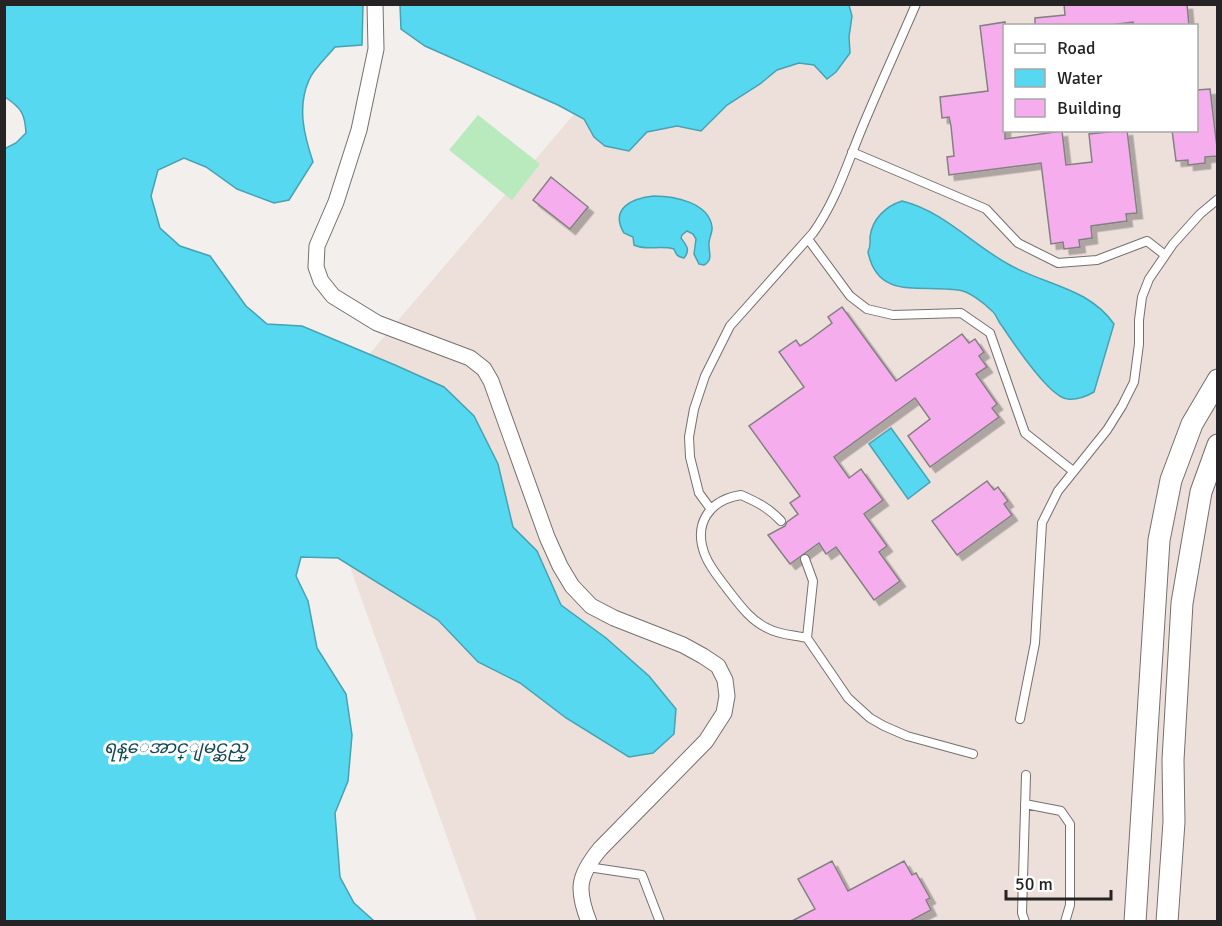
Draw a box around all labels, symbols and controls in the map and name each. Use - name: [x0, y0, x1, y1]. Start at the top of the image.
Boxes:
- legend: [1003, 24, 1198, 132]
- text: Road: [1057, 37, 1096, 59]
- text: Water: [1057, 67, 1103, 89]
- text: Building: [1057, 97, 1121, 119]
- water label: ရန္ေအာင္ျမင္ဆည္: [104, 736, 249, 762]
- scale bar: [1006, 863, 1111, 901]
- text: 50 m: [1015, 873, 1053, 895]

